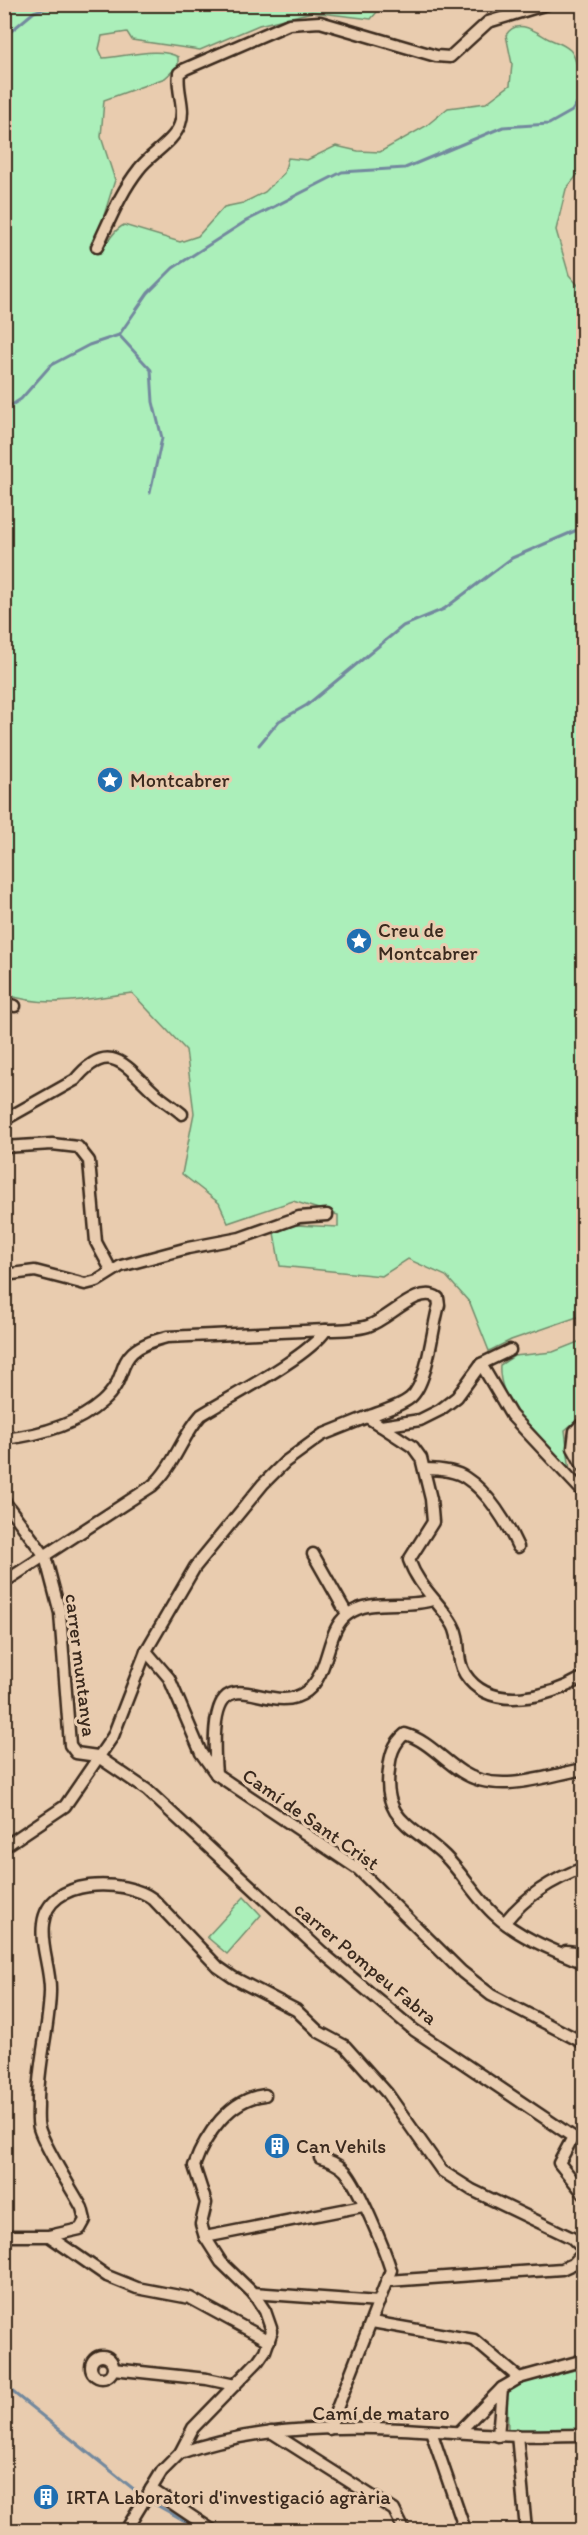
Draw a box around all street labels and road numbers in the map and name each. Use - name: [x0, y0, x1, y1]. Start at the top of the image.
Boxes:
- street label: carrer muntanya: [60, 1592, 102, 1738]
- street label: Camí de Sant Crist: [238, 1763, 384, 1875]
- street label: carrer Pompeu Fabra: [290, 1896, 443, 2030]
- street label: Camí de mataro: [312, 2401, 450, 2425]

